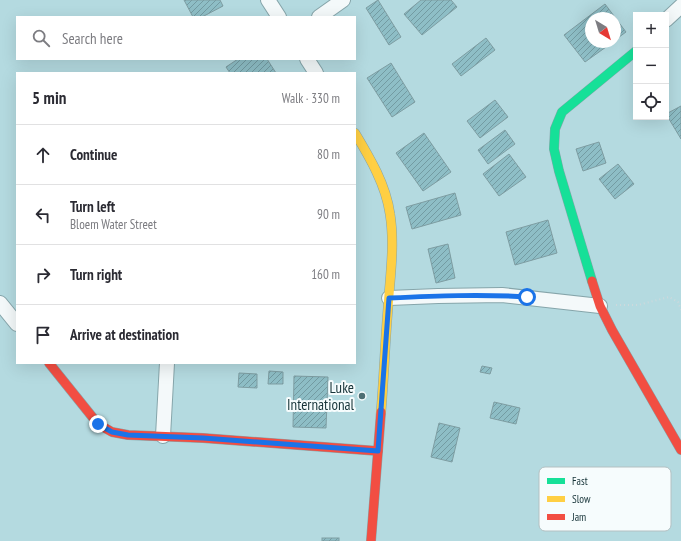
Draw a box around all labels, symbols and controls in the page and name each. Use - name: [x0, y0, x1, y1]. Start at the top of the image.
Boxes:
- north arrow: [585, 12, 621, 48]
- map controls: [633, 12, 669, 120]
- button: +: [633, 12, 669, 48]
- search box: [16, 16, 356, 60]
- icon: search: [30, 27, 52, 49]
- text: Search here: [62, 29, 123, 48]
- button: −: [633, 48, 669, 84]
- button: locate: [633, 84, 669, 120]
- text: 5 min: [32, 87, 66, 109]
- text: Walk · 330 m: [282, 90, 340, 107]
- icon: ahead: [32, 144, 54, 166]
- text: Continue: [70, 145, 117, 164]
- text: 80 m: [317, 146, 340, 163]
- text: Turn left: [70, 197, 115, 216]
- icon: left: [32, 204, 54, 226]
- text: 90 m: [317, 206, 340, 223]
- text: Bloem Water Street: [70, 216, 157, 233]
- icon: right: [32, 264, 54, 286]
- text: Turn right: [70, 265, 122, 284]
- text: 160 m: [311, 266, 340, 283]
- route start: [518, 288, 536, 306]
- icon: arrive: [32, 324, 54, 346]
- text: Arrive at destination: [70, 325, 179, 344]
- place label: Luke International: [287, 378, 354, 414]
- marker: Luke International: [357, 391, 367, 401]
- route end: [89, 415, 107, 433]
- legend: [539, 467, 671, 531]
- text: Fast: [572, 474, 588, 488]
- text: Slow: [572, 492, 591, 506]
- text: Jam: [571, 510, 586, 524]

